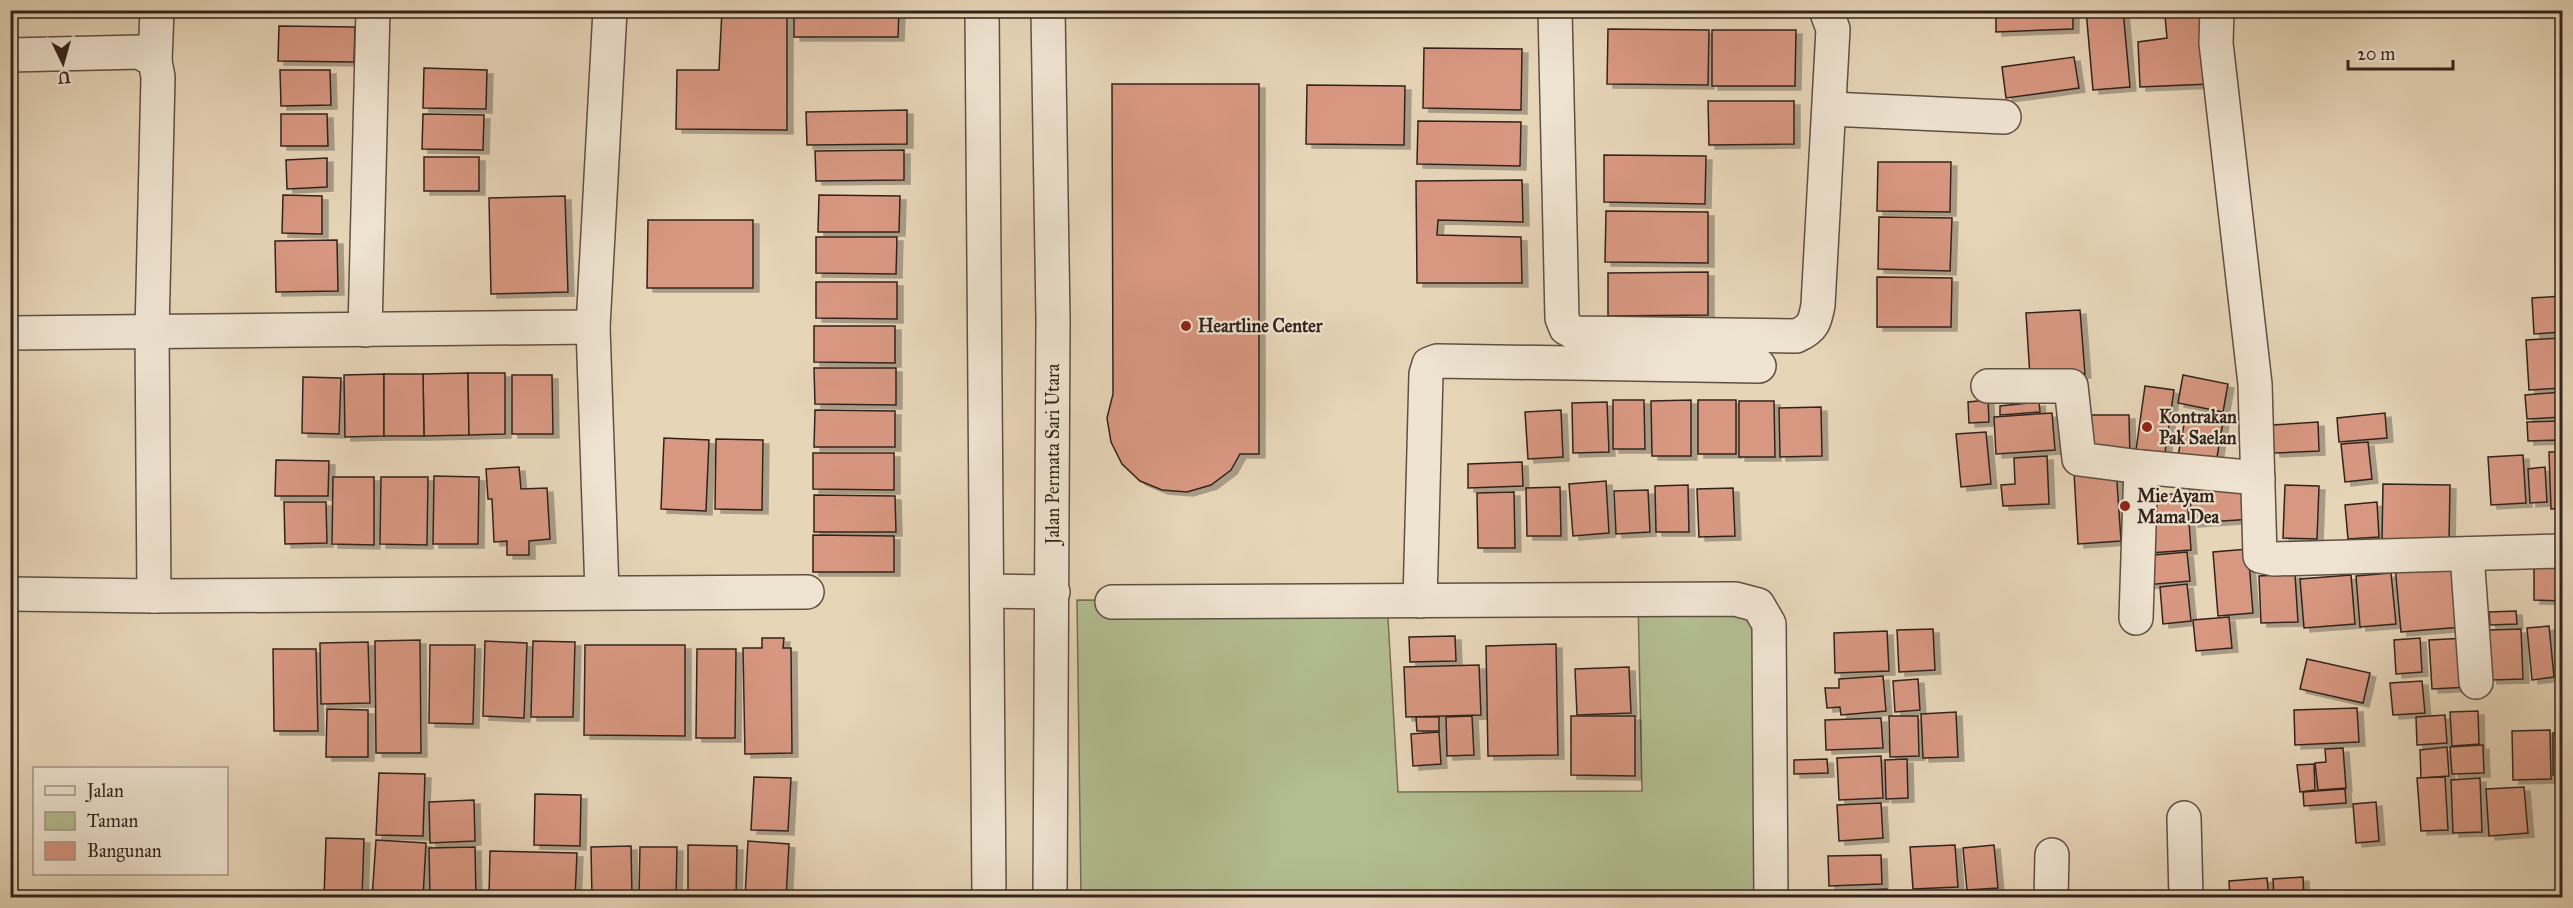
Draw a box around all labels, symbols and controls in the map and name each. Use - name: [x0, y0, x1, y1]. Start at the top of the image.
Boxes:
- north arrow: [33, 33, 93, 93]
- scale bar: [2348, 33, 2453, 71]
- text: 20 m: [2357, 43, 2395, 65]
- text: U: [57, 67, 71, 87]
- place label: Heartline Center: [1198, 315, 1324, 337]
- marker: Heartline Center: [1179, 319, 1193, 333]
- street label: Jalan Permata Sari Utara: [1042, 363, 1065, 546]
- place label: Kontrakan Pak Saelan: [2159, 406, 2237, 449]
- marker: Kontrakan Pak Saelan: [2140, 420, 2154, 434]
- place label: Mie Ayam Mama Dea: [2137, 485, 2219, 528]
- marker: Mie Ayam Mama Dea: [2118, 499, 2132, 513]
- legend: [33, 767, 228, 875]
- text: Jalan: [85, 780, 124, 803]
- text: Taman: [87, 810, 139, 832]
- text: Bangunan: [87, 840, 162, 863]

